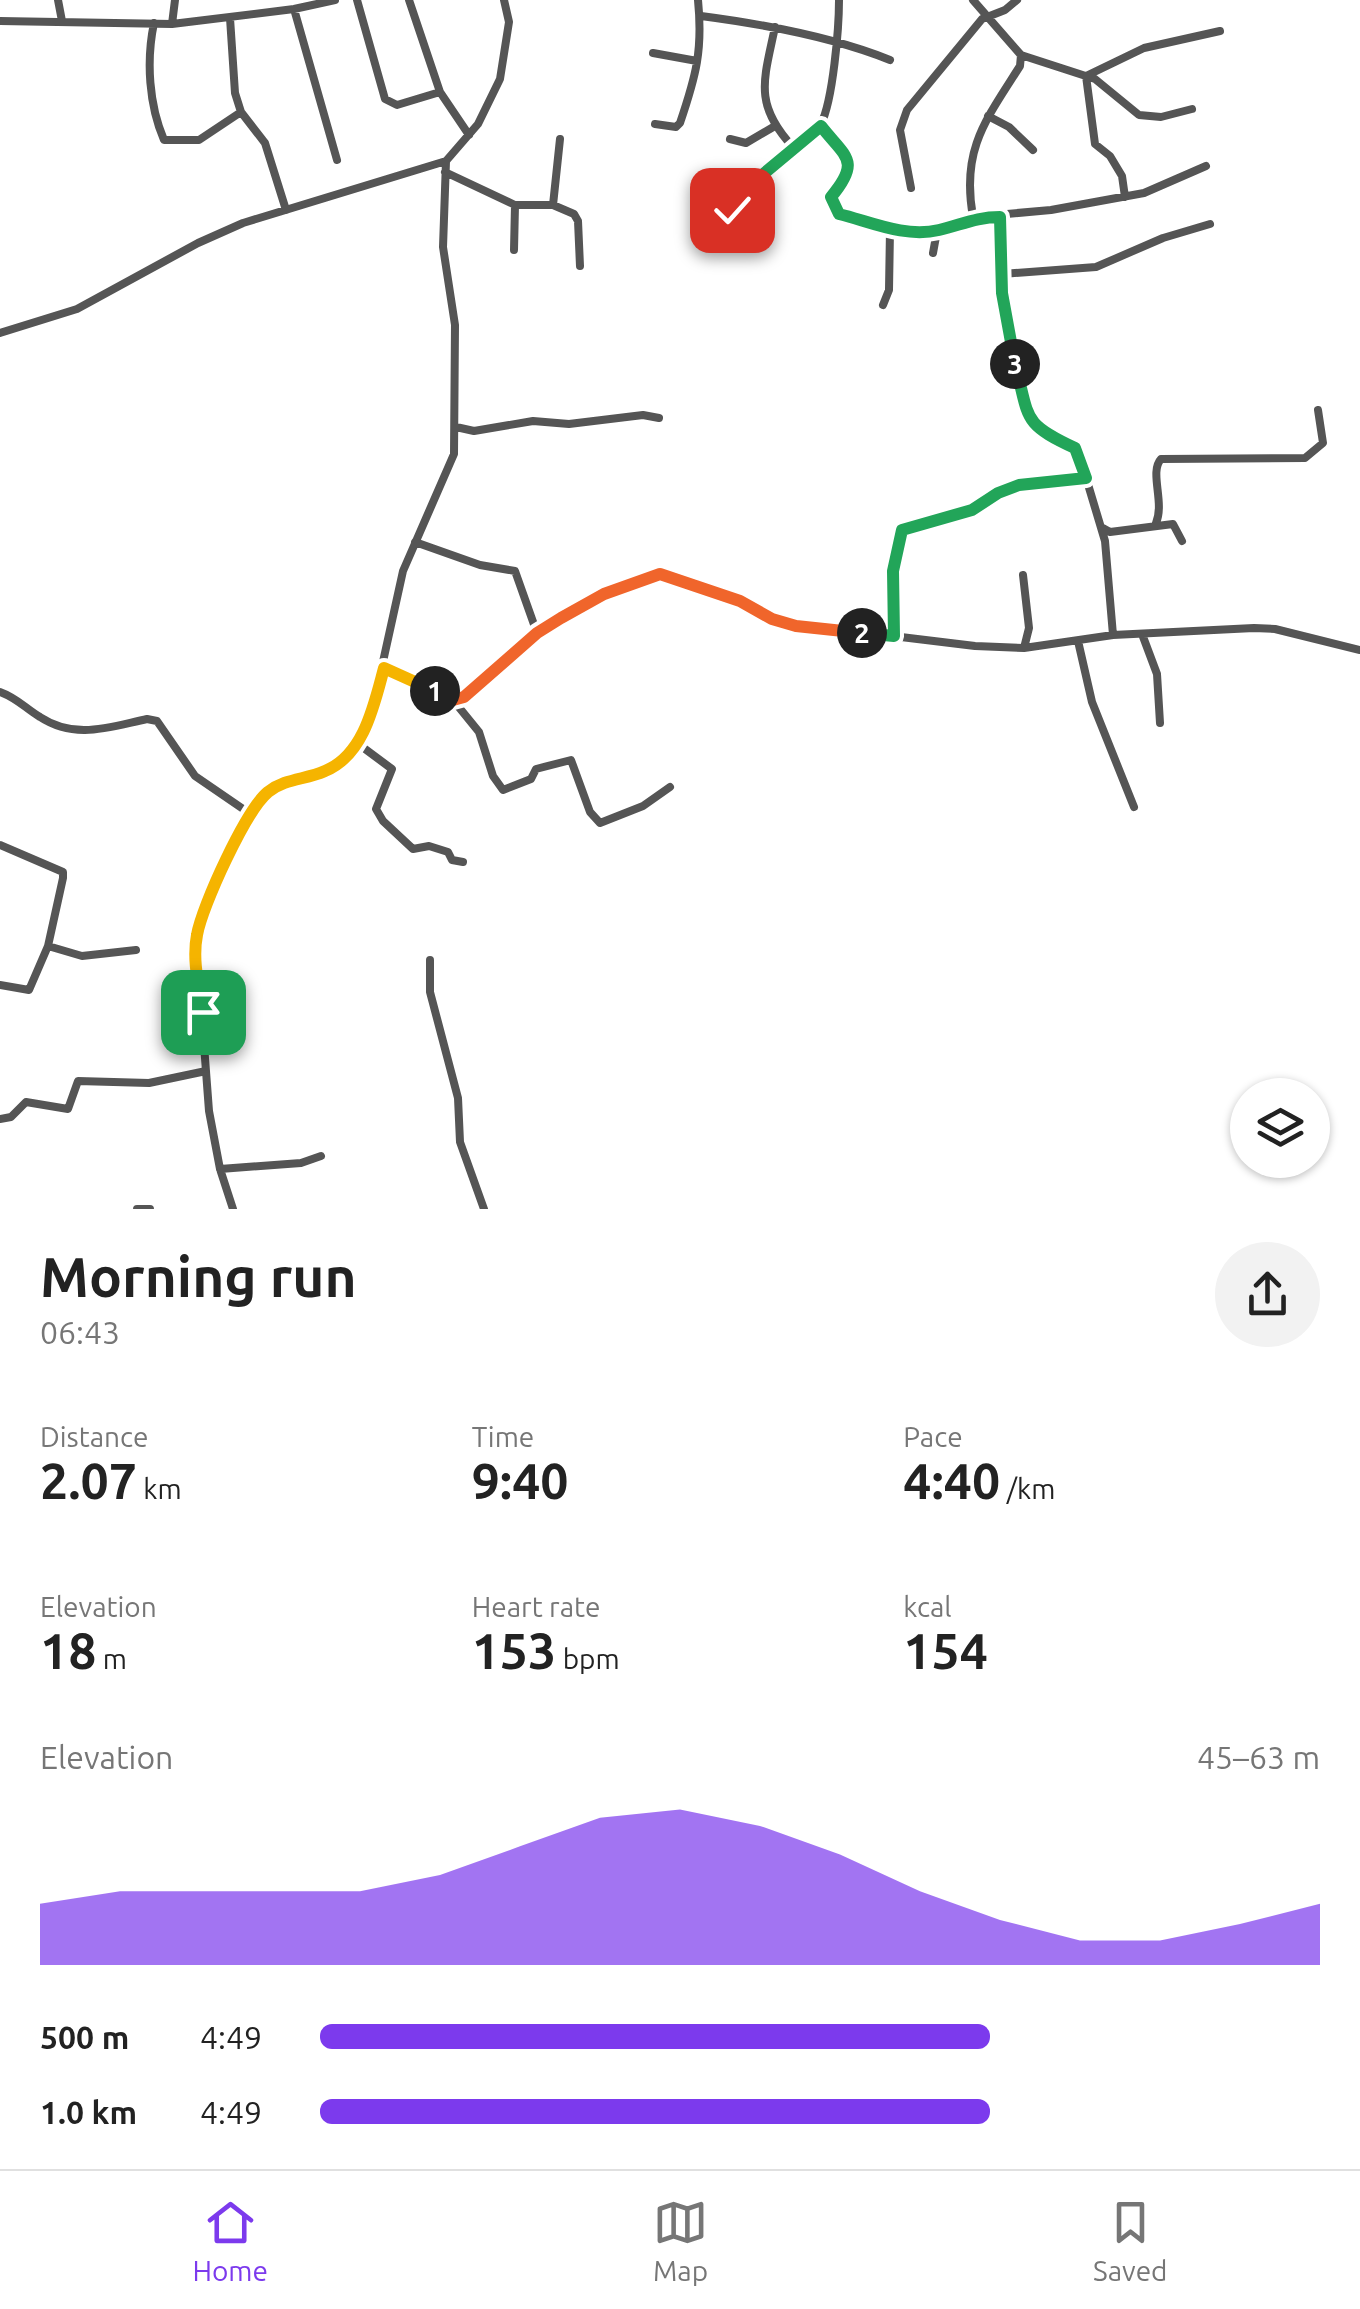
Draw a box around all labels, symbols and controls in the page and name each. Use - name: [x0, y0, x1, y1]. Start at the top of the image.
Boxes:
- pin: [690, 168, 775, 253]
- icon: check: [705, 183, 760, 238]
- pin: 3: [990, 339, 1040, 389]
- text: 3: [1007, 348, 1023, 379]
- pin: 2: [837, 608, 887, 658]
- text: 2: [854, 617, 870, 648]
- pin: 1: [410, 666, 460, 716]
- text: 1: [427, 675, 443, 706]
- pin: [161, 970, 246, 1055]
- icon: arrive: [176, 985, 231, 1040]
- map controls: [1230, 1078, 1330, 1178]
- button: layers: [1230, 1078, 1330, 1178]
- button: share: [1215, 1242, 1320, 1347]
- text: Morning run: [40, 1246, 357, 1307]
- text: 06:43: [40, 1314, 120, 1350]
- text: Distance: [40, 1421, 148, 1452]
- text: Time: [472, 1421, 534, 1452]
- text: Pace: [903, 1421, 963, 1452]
- text: 2.07: [40, 1452, 137, 1508]
- text: 9:40: [472, 1452, 569, 1508]
- text: 4:40: [903, 1452, 1000, 1508]
- text: km: [137, 1473, 182, 1504]
- text: /km: [1000, 1473, 1055, 1504]
- text: Elevation: [40, 1591, 157, 1622]
- text: Heart rate: [472, 1591, 600, 1622]
- text: kcal: [903, 1591, 952, 1622]
- text: 18: [40, 1622, 96, 1678]
- text: 153: [472, 1622, 556, 1678]
- text: 154: [903, 1622, 988, 1678]
- text: m: [96, 1643, 127, 1674]
- text: bpm: [556, 1643, 620, 1674]
- text: Elevation: [40, 1739, 173, 1775]
- text: 45–63 m: [1197, 1739, 1320, 1775]
- text: 500 m: [40, 2019, 129, 2055]
- text: 4:49: [200, 2019, 262, 2055]
- text: 1.0 km: [40, 2094, 137, 2130]
- text: 4:49: [200, 2094, 262, 2130]
- tab: Home: [192, 2195, 268, 2286]
- tab: Map: [653, 2195, 708, 2286]
- tab: Saved: [1093, 2195, 1168, 2286]

